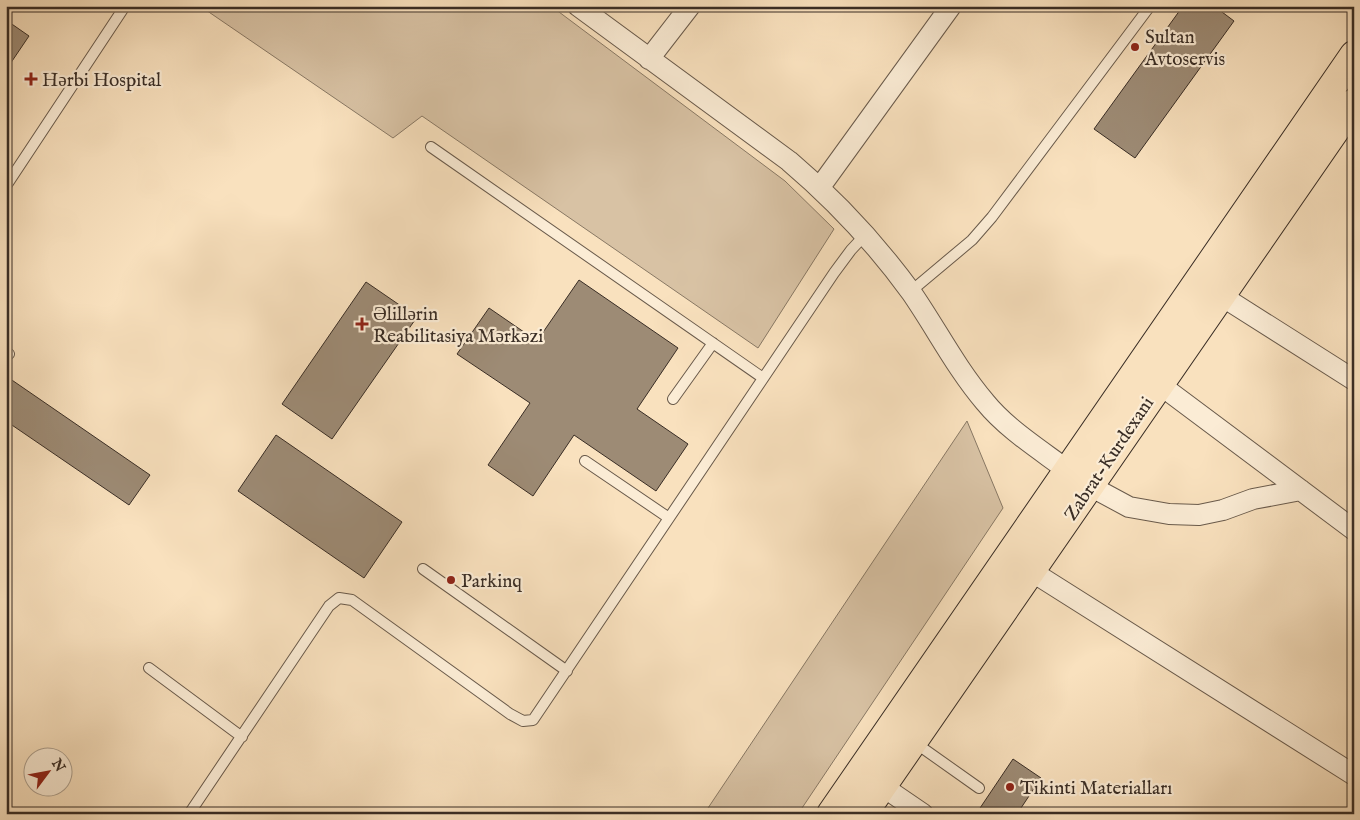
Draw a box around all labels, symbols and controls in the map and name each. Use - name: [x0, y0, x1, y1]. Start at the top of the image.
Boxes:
- place label: Sultan Avtoservis: [1144, 26, 1225, 72]
- marker: Sultan Avtoservis: [1129, 41, 1141, 53]
- place label: Hərbi Hospital: [42, 69, 162, 93]
- marker: Hərbi Hospital: [24, 72, 38, 86]
- place label: Əlillərin Reabilitasiya Mərkəzi: [373, 303, 543, 349]
- marker: Əlillərin Reabilitasiya Mərkəzi: [355, 317, 369, 331]
- street label: Zabrat-Kurdexani: [1059, 393, 1160, 526]
- place label: Parkinq: [461, 570, 522, 594]
- marker: Parkinq: [445, 574, 457, 586]
- north arrow: [22, 748, 72, 798]
- text: N: [47, 755, 69, 776]
- place label: Tikinti Materialları: [1020, 777, 1172, 801]
- marker: Tikinti Materialları: [1004, 781, 1016, 793]

